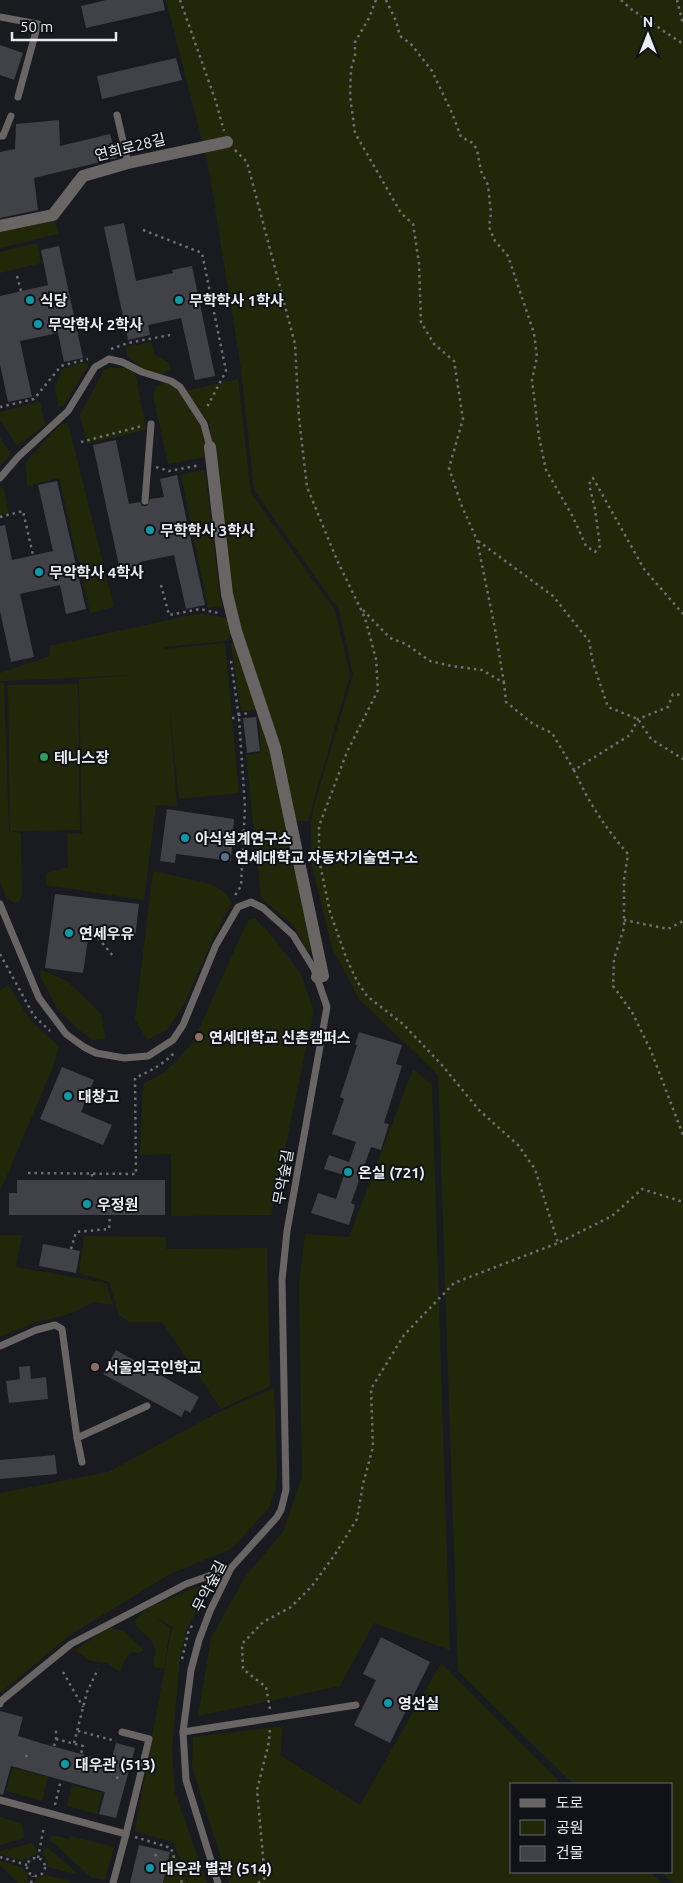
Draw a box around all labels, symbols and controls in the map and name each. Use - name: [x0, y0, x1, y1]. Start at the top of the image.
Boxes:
- scale bar: [12, 10, 116, 42]
- north arrow: [623, 10, 673, 60]
- text: N: [643, 14, 653, 30]
- text: 50 m: [20, 18, 53, 35]
- street label: 연희로28길: [93, 130, 167, 164]
- place label: 식당: [40, 292, 68, 309]
- place label: 무학학사 1학사: [189, 292, 284, 309]
- marker: 식당: [24, 294, 36, 306]
- marker: 무학학사 1학사: [173, 294, 185, 306]
- place label: 무악학사 2학사: [48, 316, 143, 333]
- marker: 무악학사 2학사: [32, 318, 44, 330]
- place label: 무학학사 3학사: [160, 522, 255, 539]
- marker: 무학학사 3학사: [144, 524, 156, 536]
- place label: 무악학사 4학사: [49, 564, 144, 581]
- marker: 무악학사 4학사: [33, 566, 45, 578]
- place label: 테니스장: [54, 749, 109, 766]
- marker: 테니스장: [38, 751, 50, 763]
- place label: 아식설계연구소: [195, 830, 292, 847]
- marker: 아식설계연구소: [179, 832, 191, 844]
- place label: 연세대학교 자동차기술연구소: [235, 849, 418, 866]
- marker: 연세대학교 자동차기술연구소: [219, 851, 231, 863]
- place label: 연세우유: [79, 925, 134, 942]
- marker: 연세우유: [63, 927, 75, 939]
- place label: 연세대학교 신촌캠퍼스: [209, 1029, 351, 1046]
- marker: 연세대학교 신촌캠퍼스: [193, 1031, 205, 1043]
- place label: 대창고: [78, 1088, 120, 1105]
- marker: 대창고: [62, 1090, 74, 1102]
- street label: 무악숲길: [270, 1148, 296, 1206]
- place label: 온실 (721): [358, 1164, 425, 1181]
- marker: 온실 (721): [342, 1166, 354, 1178]
- place label: 우정원: [97, 1196, 138, 1213]
- marker: 우정원: [81, 1198, 93, 1210]
- place label: 서울외국인학교: [105, 1359, 202, 1376]
- marker: 서울외국인학교: [89, 1361, 101, 1373]
- street label: 무악숲길: [189, 1558, 229, 1614]
- place label: 영선실: [398, 1695, 439, 1712]
- marker: 영선실: [382, 1697, 394, 1709]
- place label: 대우관 (513): [75, 1756, 156, 1773]
- marker: 대우관 (513): [59, 1758, 71, 1770]
- legend: [510, 1783, 673, 1873]
- text: 도로: [556, 1794, 584, 1811]
- text: 공원: [556, 1819, 584, 1836]
- text: 건물: [556, 1844, 584, 1861]
- place label: 대우관 별관 (514): [160, 1860, 272, 1877]
- marker: 대우관 별관 (514): [144, 1862, 156, 1874]

